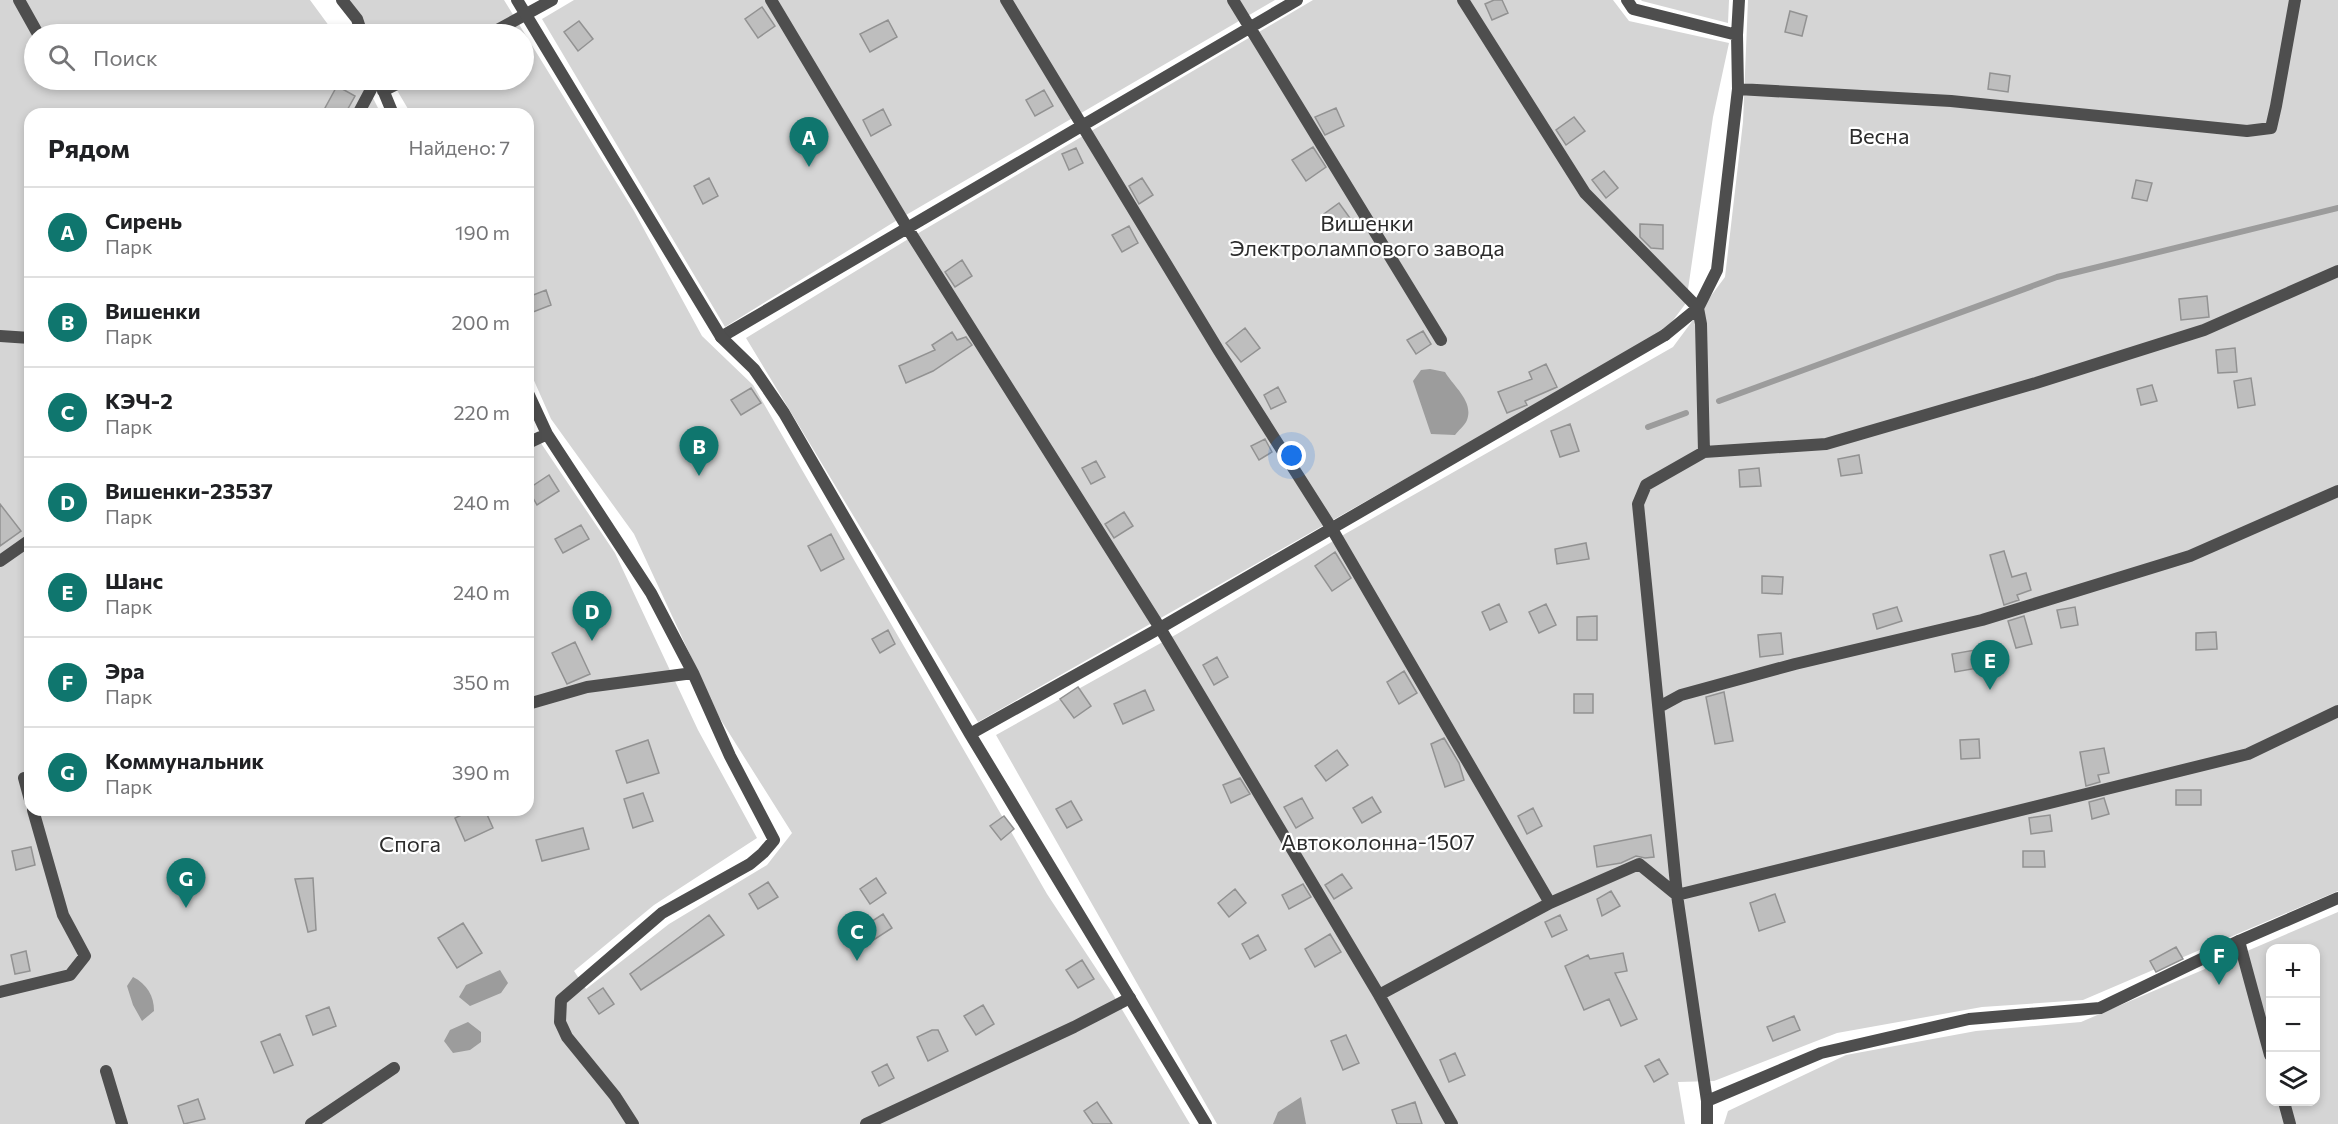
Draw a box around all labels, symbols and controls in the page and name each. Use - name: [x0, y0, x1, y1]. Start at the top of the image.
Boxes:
- search box: [24, 24, 534, 90]
- icon: search: [45, 41, 78, 74]
- text: Поиск: [93, 44, 158, 71]
- pin: A: [790, 118, 828, 167]
- park label: Весна: [1849, 122, 1909, 149]
- text: Рядом: [48, 132, 130, 163]
- text: Найдено: 7: [408, 135, 510, 159]
- text: Сирень: [105, 207, 182, 234]
- park label: Вишенки Электролампового завода: [1229, 209, 1505, 261]
- text: A: [60, 220, 75, 244]
- text: 190 m: [455, 220, 510, 244]
- text: Парк: [105, 234, 153, 258]
- text: Вишенки: [105, 297, 201, 324]
- text: B: [61, 310, 74, 334]
- text: 200 m: [452, 310, 510, 334]
- text: Парк: [105, 324, 153, 348]
- text: КЭЧ-2: [105, 387, 173, 414]
- text: C: [61, 400, 74, 424]
- text: 220 m: [454, 400, 510, 424]
- text: Парк: [105, 414, 153, 438]
- pin: B: [680, 426, 718, 476]
- your location: [1277, 441, 1306, 470]
- text: Вишенки-23537: [105, 477, 273, 504]
- text: D: [60, 490, 75, 514]
- text: 240 m: [453, 490, 510, 514]
- text: Парк: [105, 504, 153, 528]
- text: Шанс: [105, 567, 163, 594]
- text: E: [62, 580, 73, 604]
- text: 240 m: [453, 580, 510, 604]
- pin: D: [572, 592, 612, 641]
- text: Парк: [105, 594, 153, 618]
- pin: E: [1970, 640, 2010, 690]
- text: Эра: [105, 657, 145, 684]
- text: F: [62, 670, 73, 694]
- text: 350 m: [453, 670, 510, 694]
- text: Парк: [105, 684, 153, 708]
- text: Коммунальник: [105, 747, 264, 774]
- text: G: [60, 760, 75, 784]
- text: 390 m: [452, 760, 510, 784]
- text: Парк: [105, 774, 153, 798]
- park label: Автоколонна-1507: [1281, 828, 1475, 855]
- park label: Спога: [379, 830, 441, 857]
- pin: G: [166, 858, 206, 908]
- pin: C: [838, 912, 876, 961]
- pin: F: [2200, 936, 2238, 985]
- map controls: [2266, 944, 2320, 1106]
- button: +: [2266, 944, 2320, 998]
- button: −: [2266, 998, 2320, 1052]
- button: layers: [2266, 1052, 2320, 1106]

